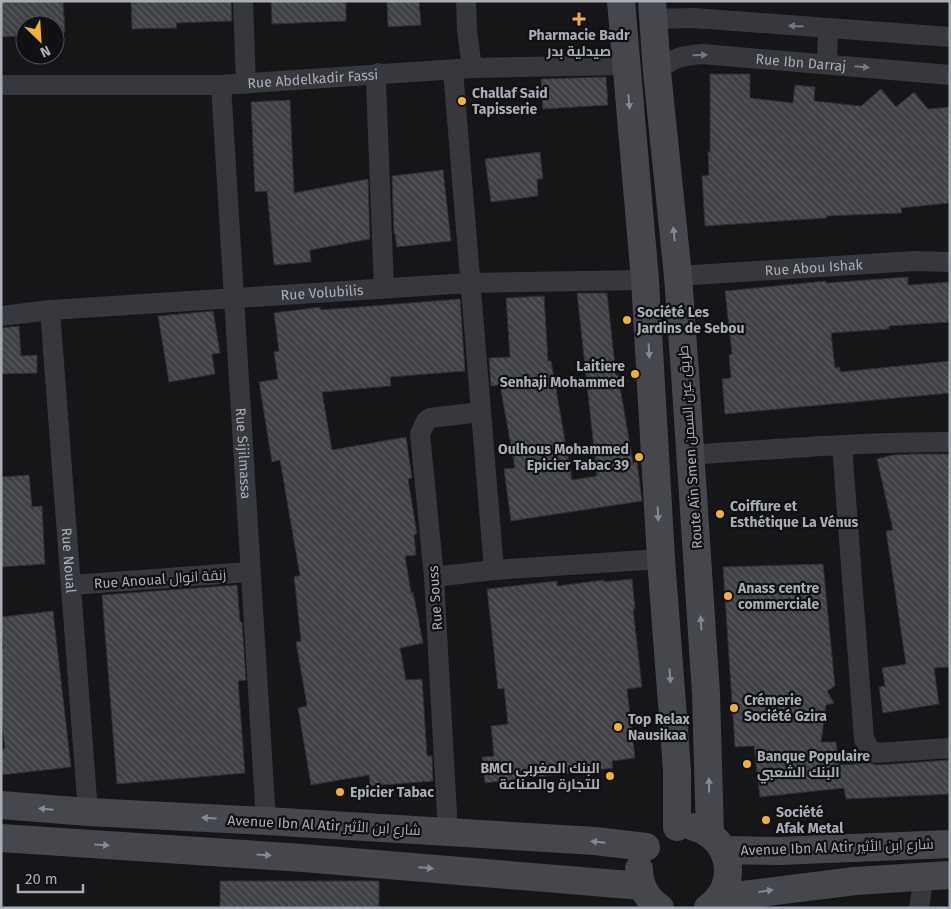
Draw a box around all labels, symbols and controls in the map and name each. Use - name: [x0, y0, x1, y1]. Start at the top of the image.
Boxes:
- marker: Pharmacie Badr صيدلية بدر: [573, 13, 585, 25]
- north arrow: [15, 15, 65, 65]
- one-way arrow: [788, 22, 804, 30]
- place label: Pharmacie Badr صيدلية بدر: [528, 27, 630, 60]
- text: N: [37, 42, 53, 61]
- one-way arrow: [692, 50, 708, 58]
- street label: Rue Ibn Darraj: [755, 51, 847, 75]
- one-way arrow: [854, 64, 870, 72]
- street label: Rue Abdelkadir Fassi: [247, 66, 379, 92]
- place label: Challaf Said Tapisserie: [472, 85, 548, 118]
- one-way arrow: [626, 94, 634, 110]
- marker: Challaf Said Tapisserie: [456, 95, 468, 107]
- one-way arrow: [670, 226, 678, 242]
- street label: Rue Abou Ishak: [764, 256, 864, 279]
- street label: Rue Volubilis: [280, 282, 364, 304]
- place label: Société Les Jardins de Sebou: [636, 304, 745, 337]
- marker: Société Les Jardins de Sebou: [621, 314, 633, 326]
- one-way arrow: [646, 344, 654, 360]
- street label: Route Aïn Smen طريق عين السمن: [675, 344, 706, 549]
- place label: Laitiere Senhaji Mohammed: [500, 358, 625, 391]
- marker: Laitiere Senhaji Mohammed: [629, 368, 641, 380]
- street label: Rue Sijilmassa: [232, 407, 254, 500]
- place label: Oulhous Mohammed Epicier Tabac 39: [498, 441, 629, 474]
- marker: Oulhous Mohammed Epicier Tabac 39: [633, 451, 645, 463]
- place label: Coiffure et Esthétique La Vénus: [730, 498, 859, 531]
- one-way arrow: [655, 506, 663, 522]
- marker: Coiffure et Esthétique La Vénus: [714, 508, 726, 520]
- street label: Rue Noual: [57, 527, 79, 594]
- street label: Rue Souss: [425, 565, 446, 631]
- street label: Rue Anoual زنقة انوال: [93, 566, 227, 593]
- place label: Anass centre commerciale: [737, 580, 819, 613]
- marker: Anass centre commerciale: [722, 590, 734, 602]
- one-way arrow: [697, 615, 705, 631]
- one-way arrow: [666, 668, 674, 684]
- place label: Crémerie Société Gzira: [744, 692, 827, 725]
- marker: Crémerie Société Gzira: [728, 702, 740, 714]
- place label: Top Relax Nausikaa: [628, 711, 691, 744]
- marker: Top Relax Nausikaa: [612, 721, 624, 733]
- place label: Banque Populaire البنك الشعبي: [757, 748, 870, 784]
- marker: Banque Populaire البنك الشعبي: [741, 758, 753, 770]
- place label: BMCI البنك المغربي للتجارة والصناعة: [480, 760, 600, 793]
- marker: BMCI البنك المغربي للتجارة والصناعة: [604, 770, 616, 782]
- one-way arrow: [705, 777, 713, 793]
- place label: Epicier Tabac: [350, 784, 434, 801]
- marker: Epicier Tabac: [334, 786, 346, 798]
- one-way arrow: [38, 804, 54, 812]
- place label: Société Afak Metal: [775, 804, 844, 837]
- street label: Avenue Ibn Al Atir شارع ابن الأثير: [227, 812, 421, 839]
- one-way arrow: [200, 814, 216, 822]
- marker: Société Afak Metal: [760, 814, 772, 826]
- street label: Avenue Ibn Al Atir شارع ابن الأثير: [740, 836, 934, 859]
- one-way arrow: [590, 837, 606, 845]
- one-way arrow: [95, 841, 111, 849]
- one-way arrow: [257, 852, 273, 860]
- scale bar: [18, 862, 82, 894]
- one-way arrow: [419, 864, 435, 872]
- text: 20 m: [25, 870, 58, 888]
- one-way arrow: [759, 887, 775, 895]

